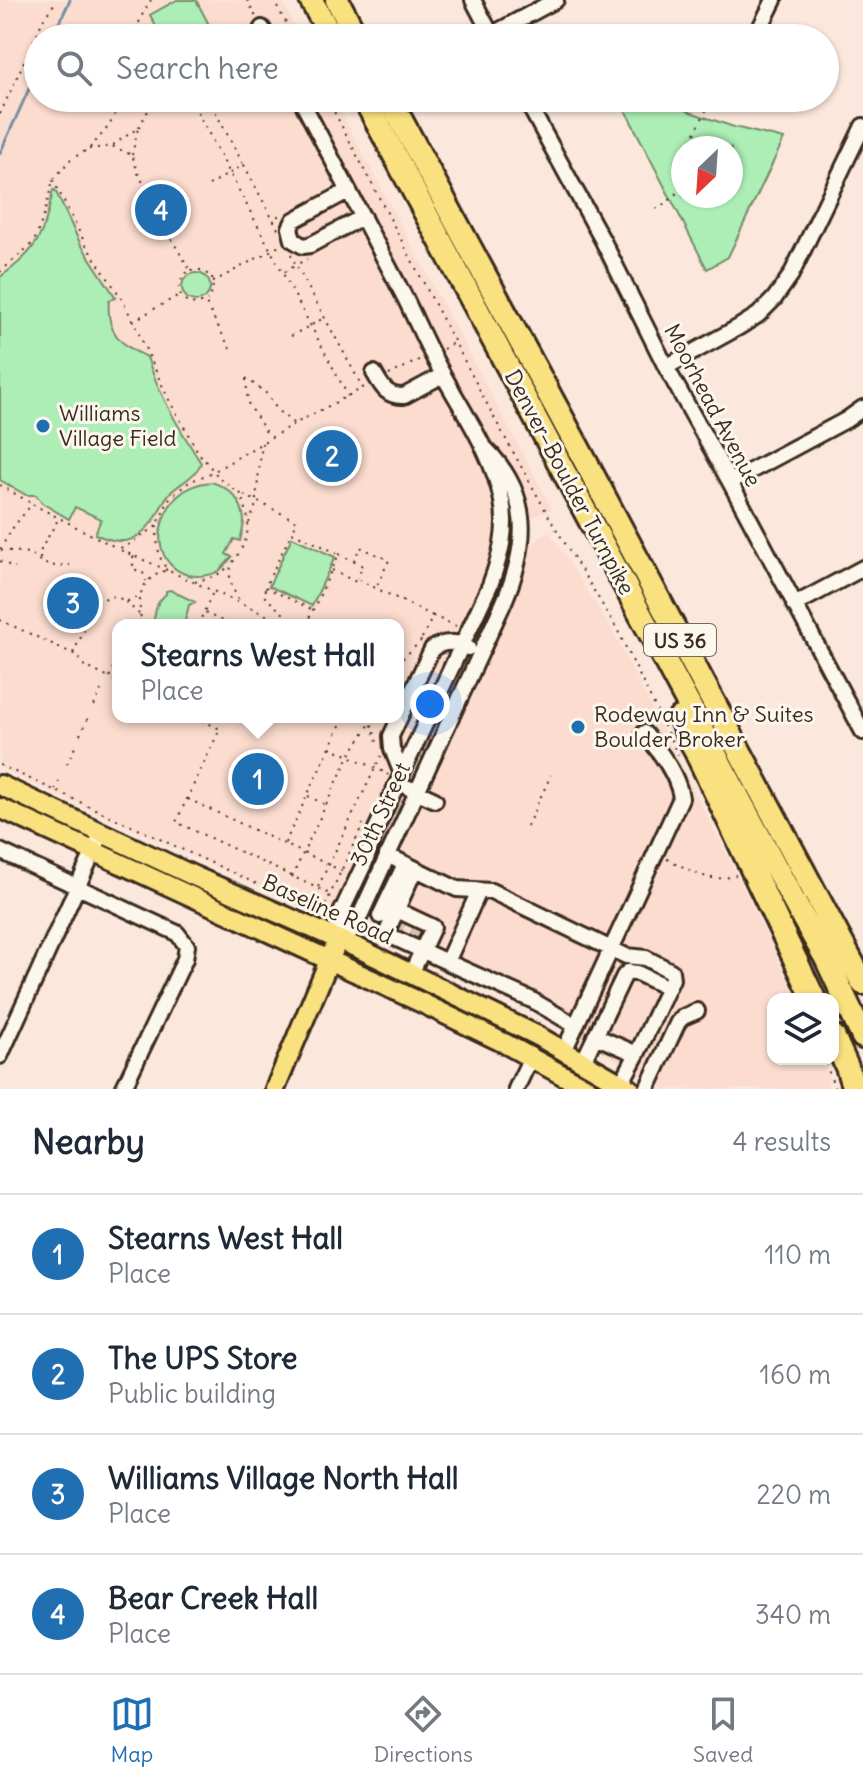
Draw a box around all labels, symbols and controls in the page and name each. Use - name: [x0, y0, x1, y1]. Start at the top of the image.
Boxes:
- search box: [24, 24, 839, 112]
- icon: search: [52, 46, 96, 90]
- text: Search here: [116, 49, 279, 87]
- north arrow: [671, 136, 743, 208]
- pin: 4: [135, 180, 187, 240]
- street label: Moorhead Avenue: [658, 319, 768, 491]
- street label: Denver–Boulder Turnpike: [499, 365, 641, 599]
- place label: Williams Village Field: [59, 399, 177, 452]
- marker: Williams Village Field: [34, 417, 52, 435]
- pin: 2: [306, 426, 358, 486]
- pin: 3: [47, 573, 99, 633]
- popup: [112, 619, 404, 723]
- road number: US 36: [644, 624, 716, 656]
- text: Stearns West Hall: [141, 636, 376, 674]
- text: Place: [141, 674, 203, 707]
- your location: [410, 684, 450, 724]
- place label: Rodeway Inn & Suites Boulder Broker: [594, 700, 814, 753]
- marker: Rodeway Inn & Suites Boulder Broker: [569, 718, 587, 736]
- pin: 1: [232, 749, 284, 809]
- street label: 30th Street: [344, 758, 416, 870]
- street label: Baseline Road: [258, 868, 398, 950]
- map controls: [767, 993, 839, 1065]
- button: layers: [767, 993, 839, 1065]
- text: Nearby: [32, 1120, 145, 1163]
- text: 4 results: [733, 1125, 831, 1158]
- text: Stearns West Hall: [108, 1219, 343, 1257]
- text: 1: [53, 1238, 63, 1271]
- text: 110 m: [764, 1238, 831, 1271]
- text: Place: [108, 1257, 171, 1290]
- text: The UPS Store: [108, 1339, 297, 1377]
- text: 2: [51, 1358, 65, 1391]
- text: 160 m: [760, 1358, 831, 1391]
- text: Public building: [108, 1377, 276, 1410]
- text: Williams Village North Hall: [108, 1459, 459, 1497]
- text: 3: [51, 1478, 65, 1511]
- text: 220 m: [756, 1478, 831, 1511]
- text: Place: [108, 1497, 171, 1530]
- text: Bear Creek Hall: [108, 1579, 318, 1617]
- text: 4: [50, 1598, 66, 1631]
- text: 340 m: [755, 1598, 831, 1631]
- text: Place: [108, 1617, 171, 1650]
- tab: Map: [110, 1692, 154, 1768]
- tab: Directions: [374, 1692, 473, 1768]
- tab: Saved: [693, 1692, 753, 1768]

